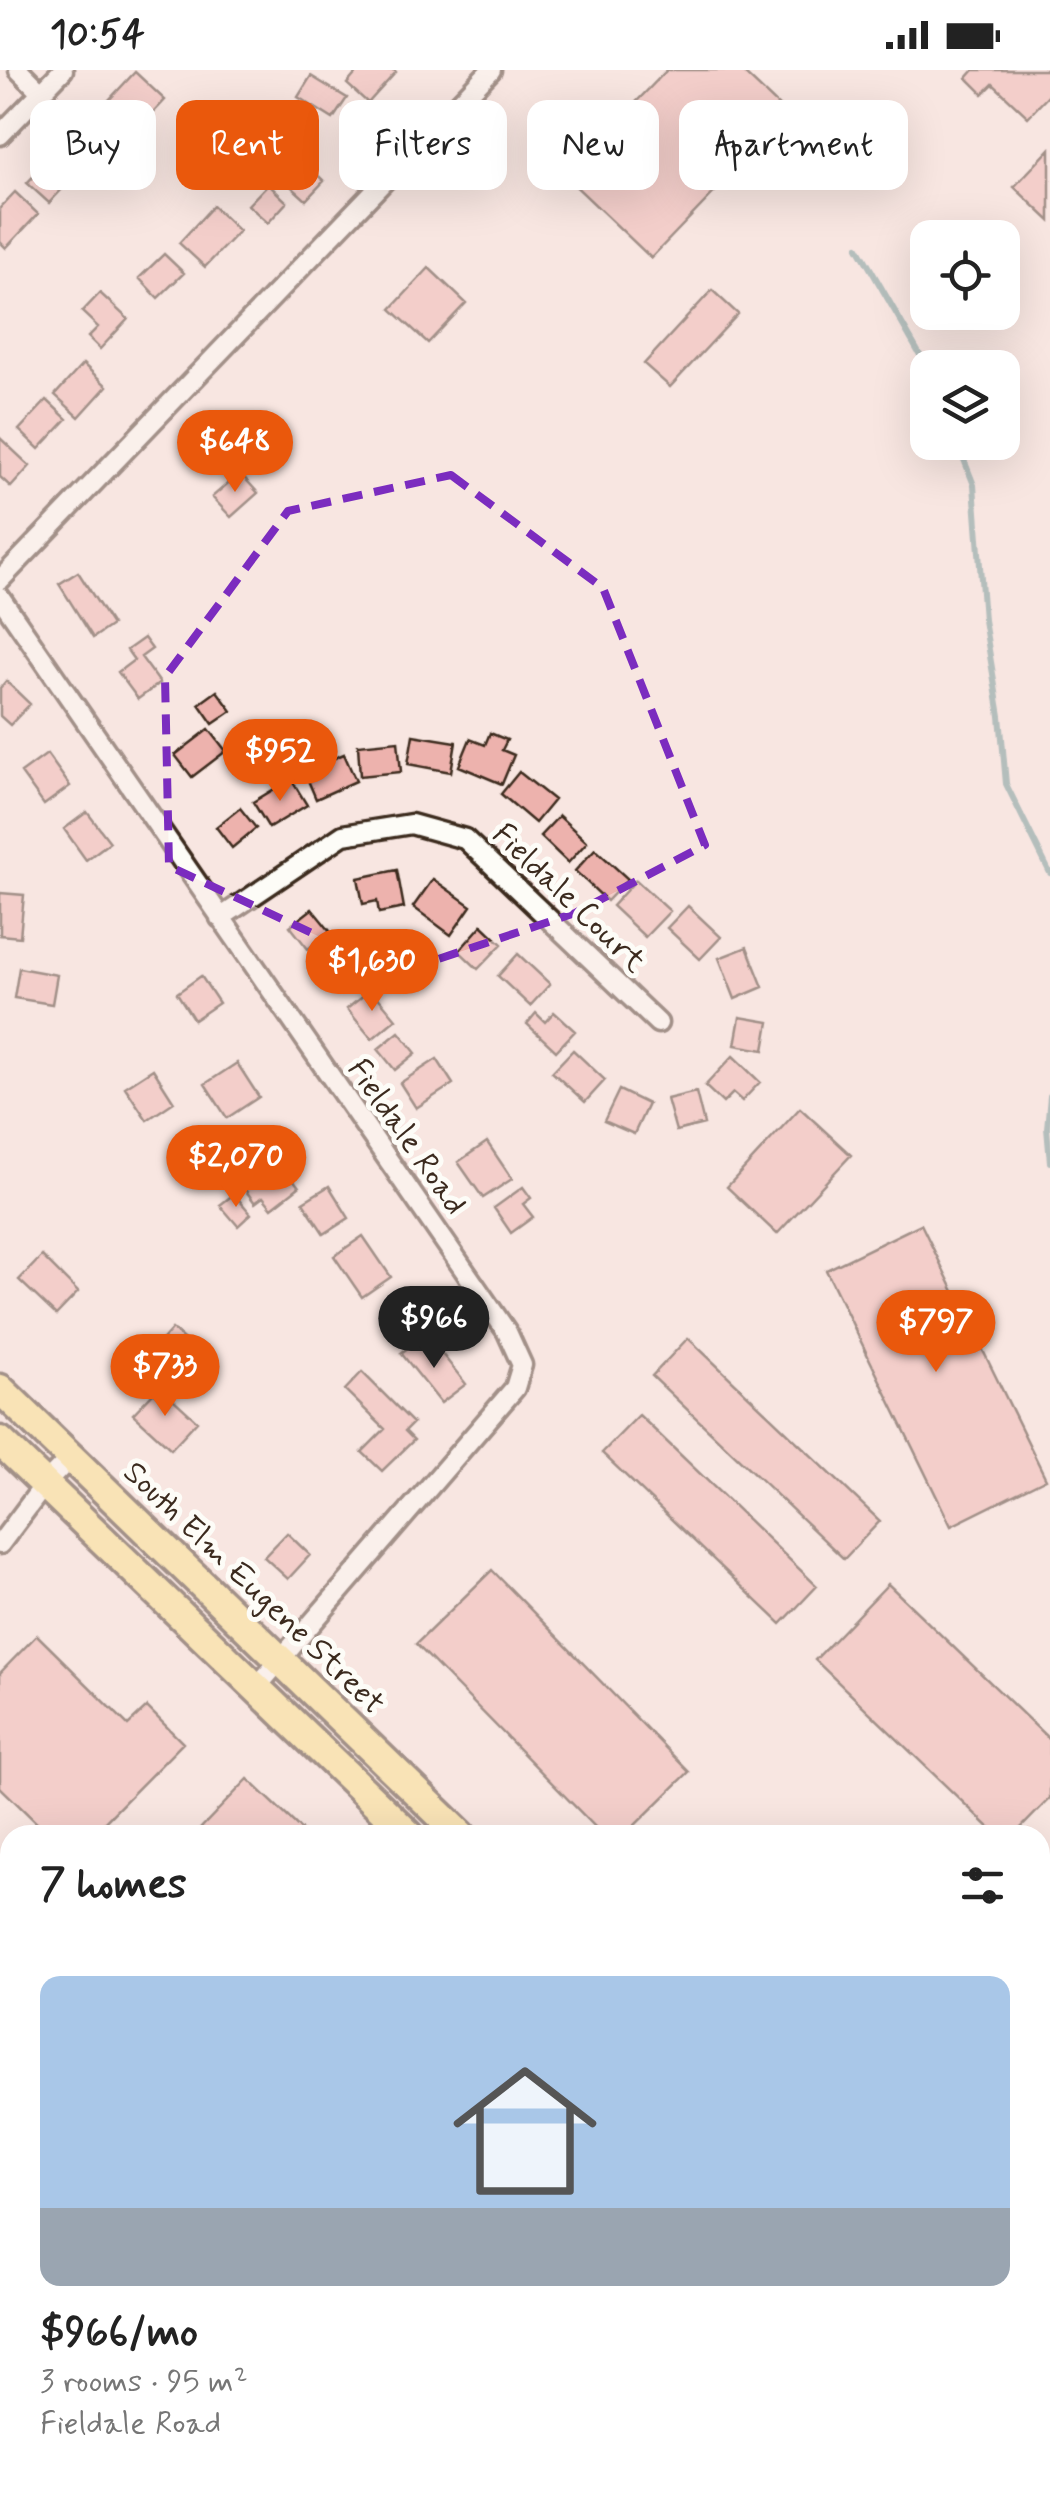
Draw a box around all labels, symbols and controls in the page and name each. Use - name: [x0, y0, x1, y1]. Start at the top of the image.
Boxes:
- text: 10:54: [50, 11, 145, 60]
- chip: Buy: [30, 100, 156, 190]
- chip: Rent: [176, 100, 319, 190]
- chip: Filters: [339, 100, 507, 190]
- chip: New: [527, 100, 659, 190]
- chip: Apartment: [679, 100, 908, 190]
- map controls: [910, 220, 1020, 460]
- button: locate: [910, 220, 1020, 330]
- button: layers: [910, 350, 1020, 460]
- pin: $648: [176, 410, 294, 495]
- text: $648: [199, 421, 271, 463]
- pin: $952: [221, 719, 339, 804]
- text: $952: [245, 730, 315, 772]
- street label: Fieldale Court: [483, 814, 655, 983]
- pin: $1,630: [291, 929, 453, 1014]
- text: $1,630: [328, 940, 416, 982]
- street label: Fieldale Road: [337, 1051, 476, 1223]
- pin: $2,070: [155, 1125, 317, 1210]
- text: $2,070: [188, 1136, 284, 1178]
- pin: $966: [375, 1286, 493, 1371]
- pin: $797: [877, 1290, 995, 1375]
- text: $966: [400, 1297, 468, 1339]
- text: $797: [898, 1301, 974, 1343]
- pin: $733: [106, 1334, 224, 1419]
- text: $733: [133, 1345, 197, 1387]
- street label: South Elm Eugene Street: [114, 1452, 393, 1724]
- text: 7 homes: [40, 1858, 187, 1913]
- icon: filters: [955, 1858, 1010, 1913]
- icon: home: [435, 2041, 615, 2221]
- text: $966/mo: [40, 2306, 198, 2361]
- text: 3 rooms · 95 m²: [40, 2361, 248, 2403]
- text: Fieldale Road: [40, 2403, 221, 2445]

